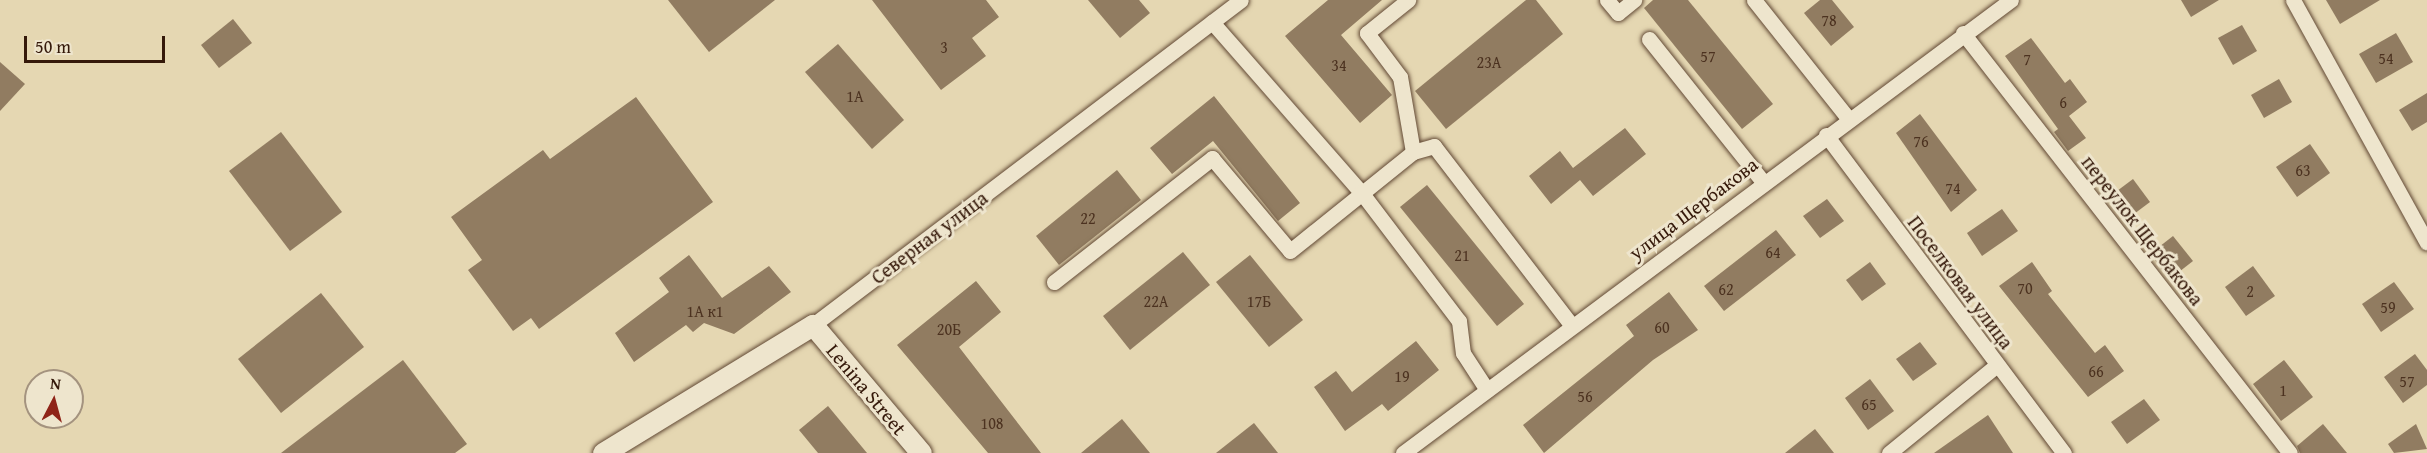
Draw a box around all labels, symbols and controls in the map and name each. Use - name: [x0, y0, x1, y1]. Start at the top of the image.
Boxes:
- house number: 78: [1821, 10, 1837, 30]
- scale bar: [27, 24, 168, 62]
- text: 50 m: [35, 33, 71, 60]
- house number: 3: [940, 37, 948, 57]
- house number: 57: [1700, 46, 1716, 66]
- house number: 54: [2378, 48, 2394, 68]
- house number: 7: [2023, 49, 2031, 69]
- house number: 23А: [1476, 52, 1502, 72]
- house number: 34: [1331, 55, 1347, 75]
- house number: 1А: [846, 86, 864, 106]
- house number: 6: [2059, 92, 2067, 112]
- house number: 76: [1913, 131, 1929, 151]
- street label: переулок Щербакова: [2077, 150, 2209, 310]
- street label: улица Щербакова: [1624, 152, 1762, 264]
- house number: 63: [2295, 160, 2311, 180]
- house number: 74: [1945, 178, 1961, 198]
- street label: Северная улица: [866, 185, 992, 289]
- house number: 22: [1080, 208, 1096, 228]
- street label: Поселковая улица: [1903, 211, 2019, 353]
- house number: 64: [1765, 242, 1781, 262]
- house number: 21: [1454, 245, 1470, 265]
- house number: 70: [2017, 278, 2033, 298]
- house number: 62: [1718, 279, 1734, 299]
- house number: 2: [2246, 281, 2254, 301]
- house number: 22А: [1143, 291, 1169, 311]
- house number: 17Б: [1247, 291, 1271, 311]
- house number: 59: [2380, 297, 2396, 317]
- house number: 1А к1: [686, 301, 724, 321]
- house number: 60: [1654, 317, 1670, 337]
- house number: 20Б: [937, 319, 961, 339]
- street label: Lenina Street: [822, 339, 912, 439]
- house number: 66: [2088, 361, 2104, 381]
- house number: 19: [1394, 366, 1410, 386]
- north arrow: [24, 369, 84, 429]
- text: N: [49, 371, 62, 396]
- house number: 57: [2399, 371, 2415, 391]
- house number: 1: [2279, 380, 2287, 400]
- house number: 56: [1577, 386, 1593, 406]
- house number: 65: [1861, 394, 1877, 414]
- house number: 108: [980, 413, 1004, 433]

